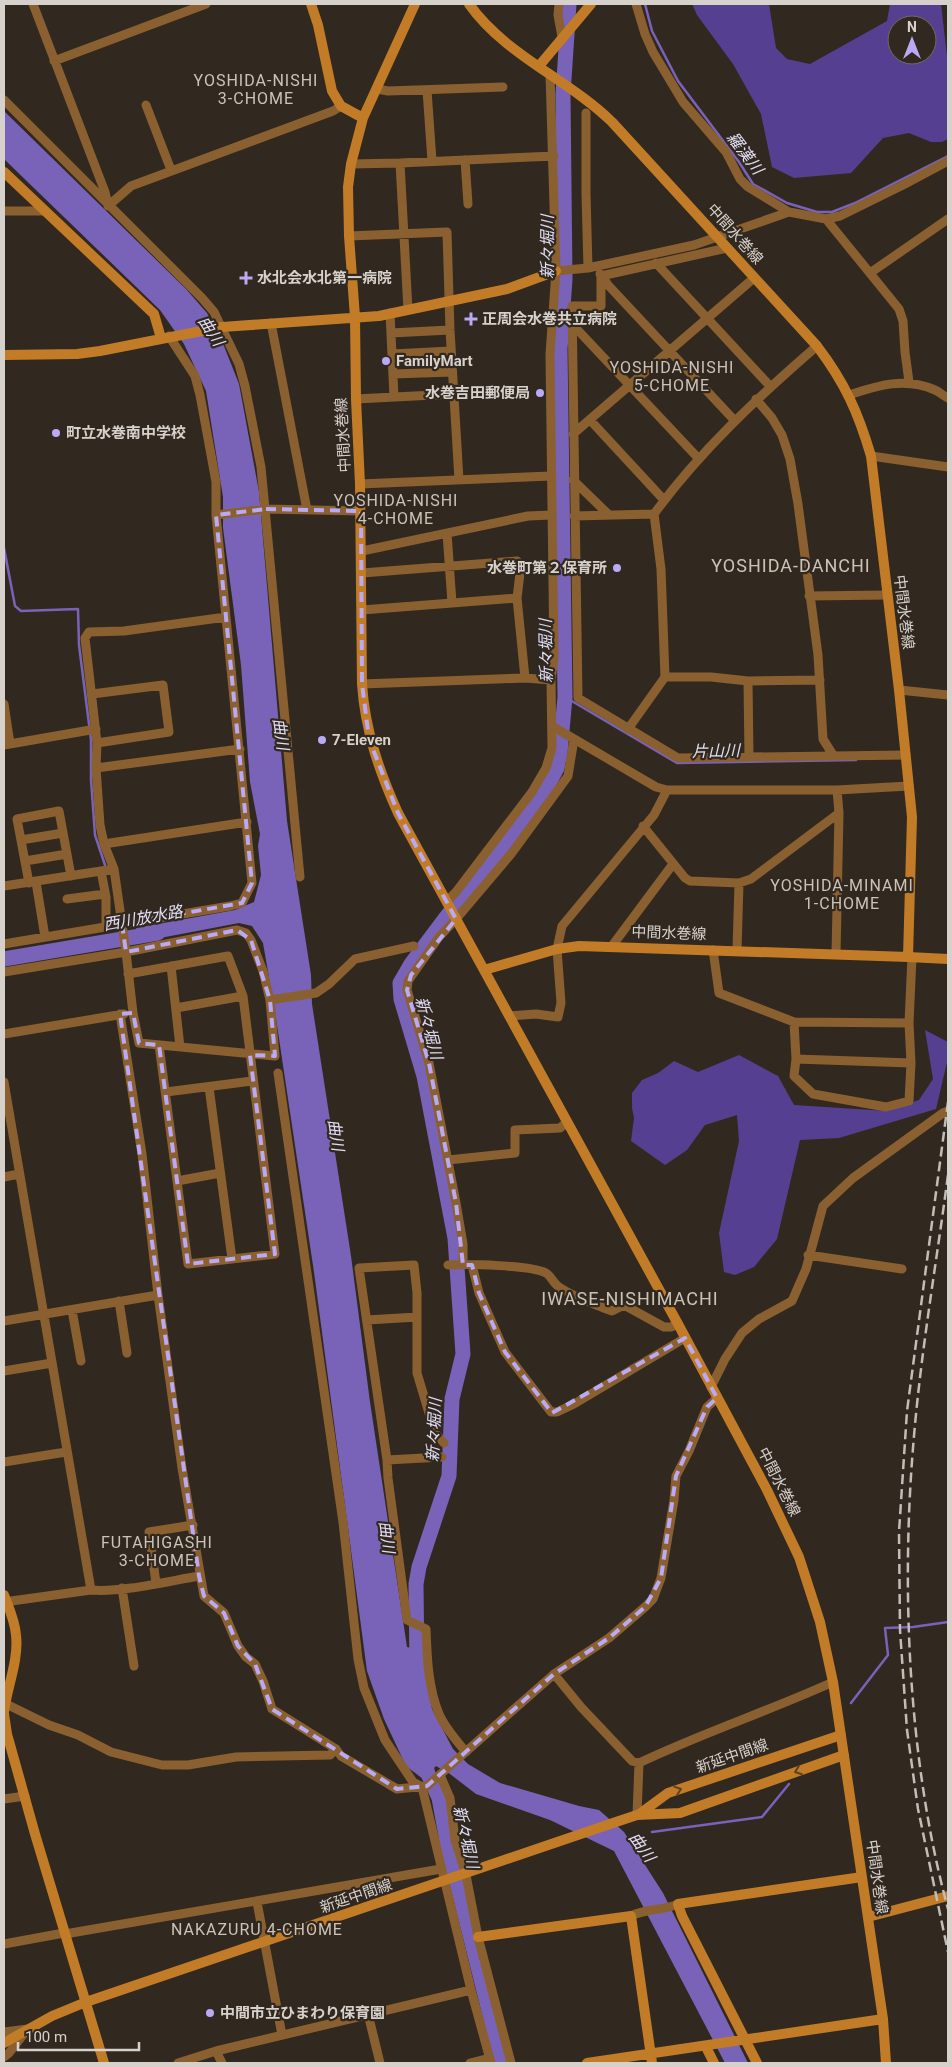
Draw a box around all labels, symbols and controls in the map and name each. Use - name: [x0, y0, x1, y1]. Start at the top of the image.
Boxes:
- north arrow: [887, 15, 937, 65]
- text: N: [907, 19, 917, 35]
- district label: YOSHIDA-NISHI 3-CHOME: [194, 71, 318, 108]
- water label: 羅漢川: [723, 128, 768, 179]
- street label: 中間水巻線: [703, 200, 767, 268]
- water label: 新々堀川: [538, 213, 557, 279]
- place label: 水北会水北第一病院: [257, 269, 392, 287]
- marker: 水北会水北第一病院: [239, 271, 253, 285]
- place label: 正周会水巻共立病院: [482, 310, 617, 328]
- water label: 曲川: [194, 312, 229, 351]
- marker: 正周会水巻共立病院: [464, 312, 478, 326]
- place label: FamilyMart: [396, 352, 473, 370]
- marker: FamilyMart: [380, 355, 392, 367]
- district label: YOSHIDA-NISHI 5-CHOME: [610, 358, 734, 395]
- place label: 水巻吉田郵便局: [425, 384, 530, 402]
- marker: 水巻吉田郵便局: [534, 387, 546, 399]
- street label: 中間水巻線: [332, 397, 354, 473]
- place label: 町立水巻南中学校: [66, 424, 186, 442]
- marker: 町立水巻南中学校: [50, 427, 62, 439]
- district label: YOSHIDA-NISHI 4-CHOME: [334, 491, 458, 528]
- district label: YOSHIDA-DANCHI: [711, 555, 871, 576]
- place label: 水巻町第２保育所: [487, 559, 607, 577]
- marker: 水巻町第２保育所: [611, 562, 623, 574]
- street label: 中間水巻線: [890, 574, 918, 650]
- water label: 新々堀川: [536, 617, 556, 683]
- water label: 曲川: [269, 717, 293, 753]
- place label: 7-Eleven: [332, 731, 391, 749]
- marker: 7-Eleven: [316, 734, 328, 746]
- water label: 片山川: [692, 741, 742, 761]
- district label: YOSHIDA-MINAMI 1-CHOME: [770, 876, 914, 913]
- water label: 西川放水路: [102, 901, 186, 934]
- street label: 中間水巻線: [631, 923, 707, 943]
- water label: 新々堀川: [412, 995, 447, 1063]
- water label: 曲川: [324, 1118, 348, 1154]
- district label: IWASE-NISHIMACHI: [541, 1288, 719, 1309]
- water label: 新々堀川: [423, 1396, 445, 1462]
- street label: 中間水巻線: [754, 1444, 804, 1520]
- water label: 曲川: [376, 1520, 399, 1556]
- district label: FUTAHIGASHI 3-CHOME: [101, 1533, 213, 1570]
- street label: 新延中間線: [694, 1735, 770, 1777]
- one-way arrow: [794, 1765, 802, 1775]
- one-way arrow: [673, 1786, 682, 1796]
- water label: 新々堀川: [450, 1804, 483, 1872]
- water label: 曲川: [625, 1828, 660, 1867]
- street label: 中間水巻線: [863, 1839, 891, 1915]
- street label: 新延中間線: [318, 1875, 394, 1917]
- district label: NAKAZURU 4-CHOME: [171, 1920, 343, 1939]
- place label: 中間市立ひまわり保育園: [220, 2004, 385, 2022]
- marker: 中間市立ひまわり保育園: [204, 2007, 216, 2019]
- scale bar: [18, 2020, 139, 2052]
- text: 100 m: [25, 2028, 67, 2046]

